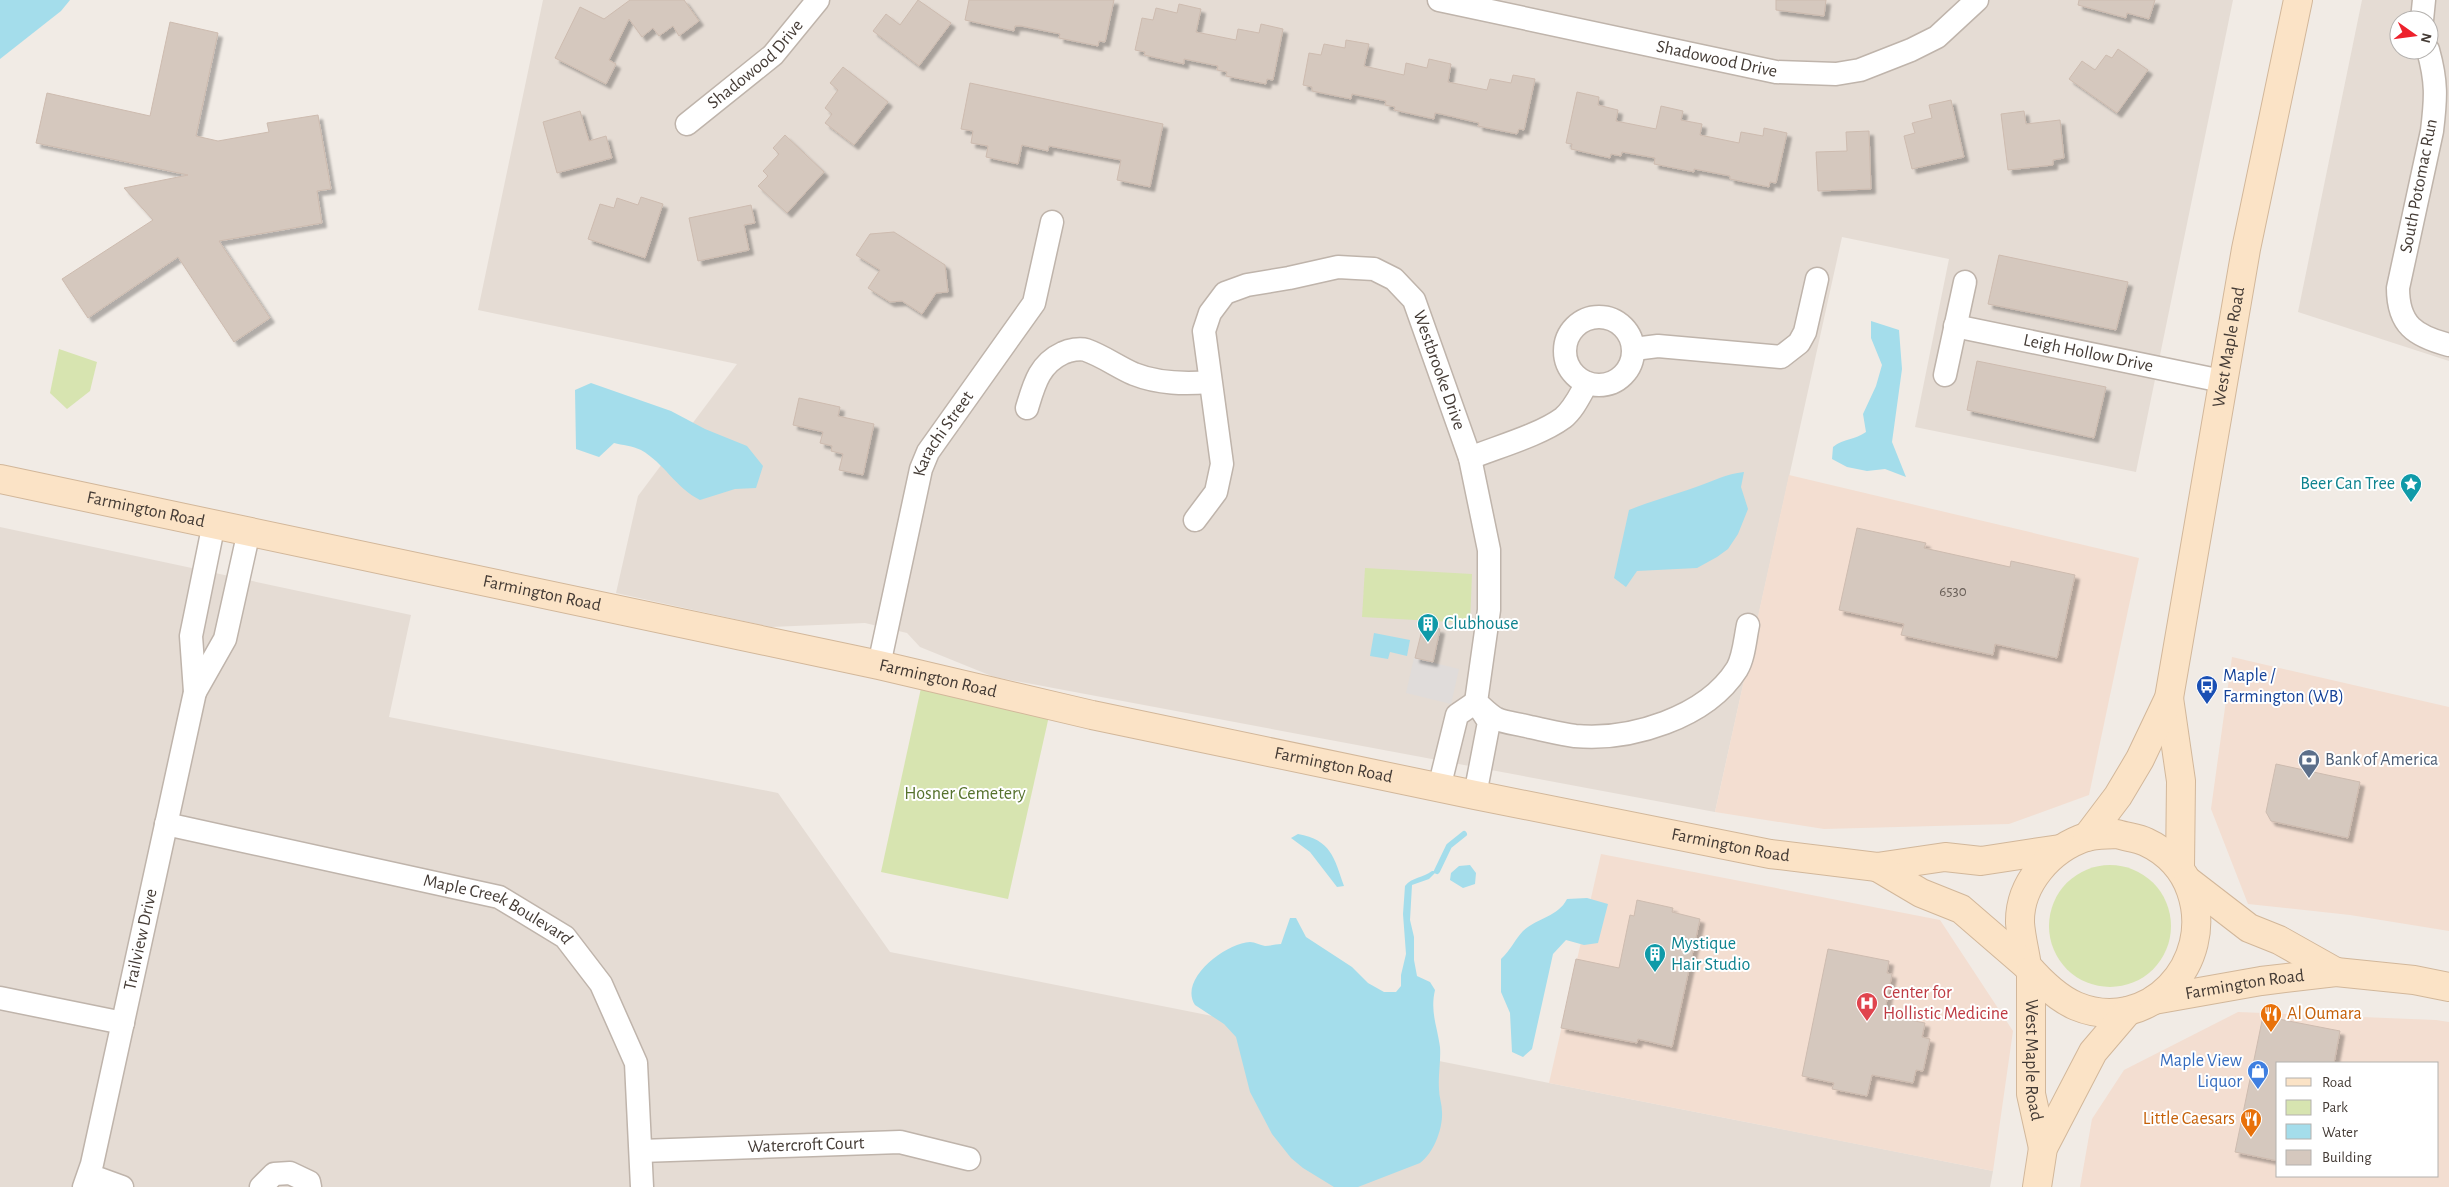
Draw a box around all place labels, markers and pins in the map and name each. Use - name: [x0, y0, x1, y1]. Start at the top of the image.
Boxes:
- place icon: Beer Can Tree: [2399, 472, 2423, 503]
- place label: Beer Can Tree: [2300, 475, 2395, 493]
- building icon: Clubhouse: [1416, 612, 1440, 643]
- place label: Clubhouse: [1444, 615, 1519, 633]
- place label: Maple / Farmington (WB): [2223, 667, 2344, 706]
- bus stop icon: Maple / Farmington (WB): [2195, 674, 2219, 705]
- bank icon: Bank of America: [2297, 748, 2321, 779]
- place label: Bank of America: [2325, 751, 2438, 769]
- place label: Mystique Hair Studio: [1671, 935, 1750, 974]
- building icon: Mystique Hair Studio: [1643, 942, 1667, 973]
- place label: Center for Hollistic Medicine: [1883, 984, 2008, 1023]
- hospital icon: Center for Hollistic Medicine: [1855, 991, 1879, 1022]
- restaurant icon: Al Oumara: [2259, 1002, 2283, 1033]
- place label: Al Oumara: [2287, 1005, 2362, 1023]
- place label: Maple View Liquor: [2160, 1052, 2242, 1091]
- shop icon: Maple View Liquor: [2246, 1059, 2270, 1090]
- restaurant icon: Little Caesars: [2239, 1107, 2263, 1138]
- place label: Little Caesars: [2143, 1110, 2235, 1128]

